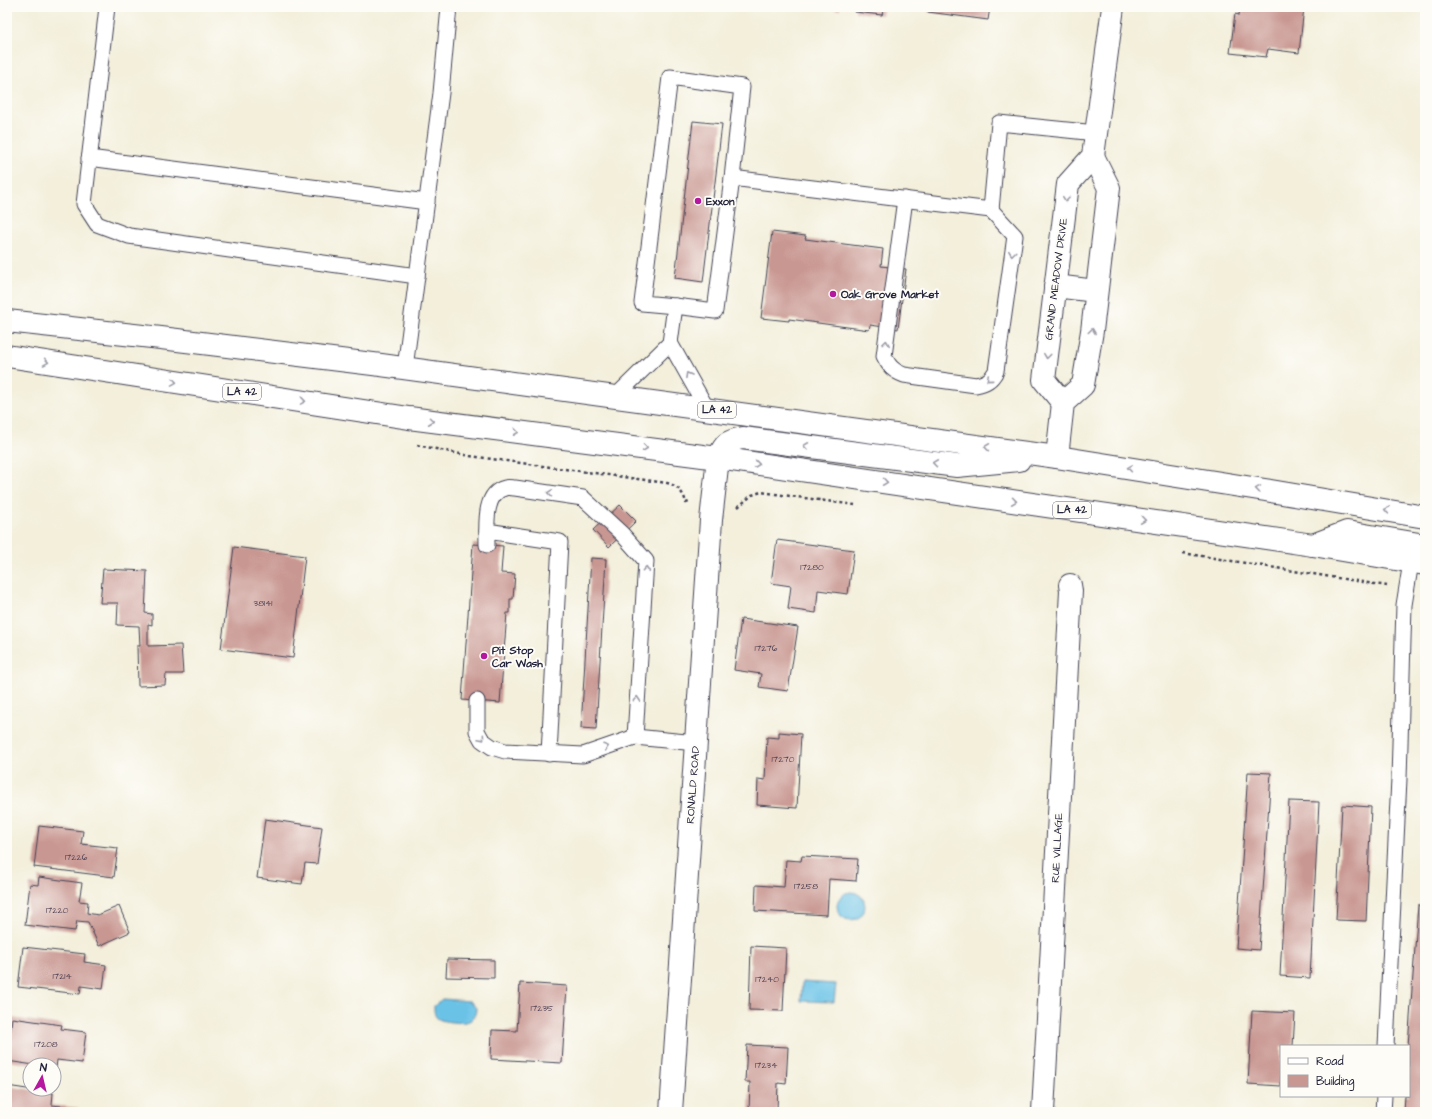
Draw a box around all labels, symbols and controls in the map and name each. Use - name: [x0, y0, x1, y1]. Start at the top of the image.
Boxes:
- place label: Exxon: [706, 194, 735, 209]
- marker: Exxon: [693, 196, 703, 206]
- one-way arrow: [1062, 196, 1071, 202]
- street label: GRAND MEADOW DRIVE: [1041, 217, 1071, 341]
- one-way arrow: [1008, 250, 1017, 256]
- place label: Oak Grove Market: [841, 287, 940, 302]
- marker: Oak Grove Market: [828, 289, 838, 299]
- one-way arrow: [1087, 328, 1096, 334]
- one-way arrow: [881, 340, 890, 346]
- one-way arrow: [1042, 353, 1051, 359]
- one-way arrow: [42, 357, 49, 366]
- one-way arrow: [686, 372, 693, 379]
- one-way arrow: [986, 374, 994, 381]
- one-way arrow: [171, 377, 177, 386]
- road number: LA 42: [223, 384, 261, 400]
- one-way arrow: [299, 396, 306, 405]
- road number: LA 42: [698, 402, 736, 418]
- one-way arrow: [428, 416, 434, 425]
- one-way arrow: [513, 427, 519, 436]
- one-way arrow: [803, 442, 809, 451]
- one-way arrow: [642, 443, 648, 452]
- one-way arrow: [984, 443, 991, 452]
- one-way arrow: [754, 459, 760, 467]
- one-way arrow: [932, 459, 938, 468]
- one-way arrow: [1127, 465, 1133, 473]
- one-way arrow: [882, 477, 888, 486]
- one-way arrow: [1255, 485, 1261, 494]
- one-way arrow: [547, 489, 554, 498]
- one-way arrow: [1011, 496, 1017, 505]
- road number: LA 42: [1053, 502, 1091, 518]
- one-way arrow: [1383, 506, 1390, 515]
- one-way arrow: [1140, 515, 1146, 524]
- house number: 17280: [800, 561, 824, 574]
- one-way arrow: [641, 566, 650, 572]
- house number: 38141: [254, 597, 272, 610]
- house number: 17276: [754, 642, 778, 655]
- place label: Pit Stop Car Wash: [492, 643, 543, 671]
- marker: Pit Stop Car Wash: [479, 651, 489, 661]
- one-way arrow: [633, 695, 642, 702]
- one-way arrow: [477, 733, 484, 741]
- one-way arrow: [602, 744, 609, 752]
- street label: RONALD ROAD: [683, 746, 703, 824]
- house number: 17270: [771, 753, 795, 766]
- street label: RUE VILLAGE: [1048, 812, 1066, 883]
- house number: 17226: [65, 851, 88, 864]
- house number: 17258: [794, 880, 818, 893]
- house number: 17220: [46, 904, 69, 917]
- house number: 17214: [52, 970, 72, 983]
- house number: 17240: [755, 973, 779, 986]
- house number: 17235: [531, 1002, 554, 1015]
- house number: 17208: [34, 1038, 58, 1051]
- legend: [1280, 1045, 1410, 1097]
- text: Road: [1316, 1053, 1344, 1070]
- north arrow: [22, 1057, 62, 1097]
- house number: 17234: [755, 1059, 777, 1072]
- text: N: [39, 1060, 48, 1076]
- text: Building: [1316, 1073, 1354, 1091]

